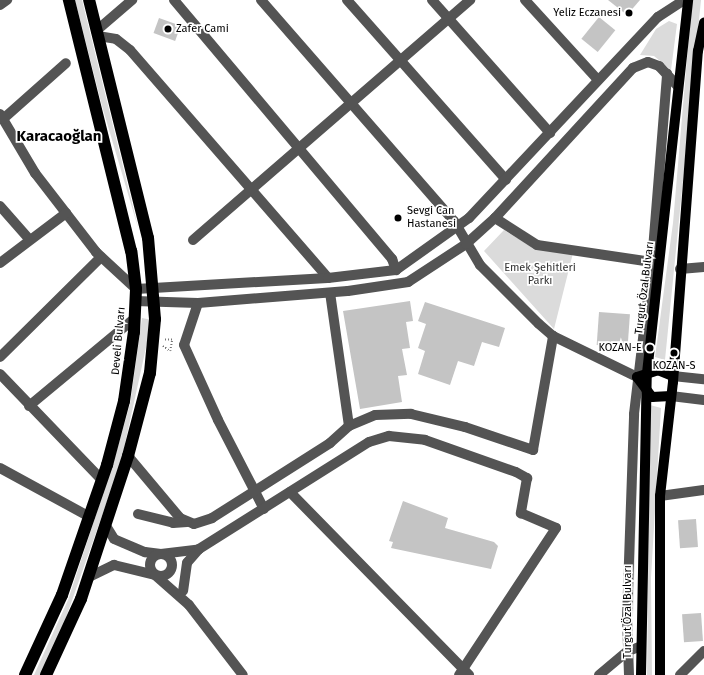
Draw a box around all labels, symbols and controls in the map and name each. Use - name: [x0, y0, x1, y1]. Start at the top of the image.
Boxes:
- place label: Yeliz Eczanesi: [553, 6, 621, 20]
- marker: Yeliz Eczanesi: [624, 8, 634, 18]
- place label: Zafer Cami: [176, 22, 229, 36]
- marker: Zafer Cami: [163, 24, 173, 34]
- district label: Karacaoğlan: [17, 128, 101, 146]
- place label: Sevgi Can Hastanesi: [407, 205, 456, 231]
- marker: Sevgi Can Hastanesi: [392, 212, 404, 224]
- street label: Turgut Özal Bulvarı: [633, 241, 657, 335]
- park label: Emek Şehitleri Parkı: [504, 262, 576, 288]
- street label: Develi Bulvarı: [109, 306, 129, 376]
- place label: KOZAN-E: [598, 341, 642, 355]
- marker: KOZAN-E: [645, 343, 655, 353]
- marker: KOZAN-S: [669, 348, 679, 358]
- place label: KOZAN-S: [652, 359, 696, 373]
- street label: Turgut Özal Bulvarı: [621, 565, 635, 659]

